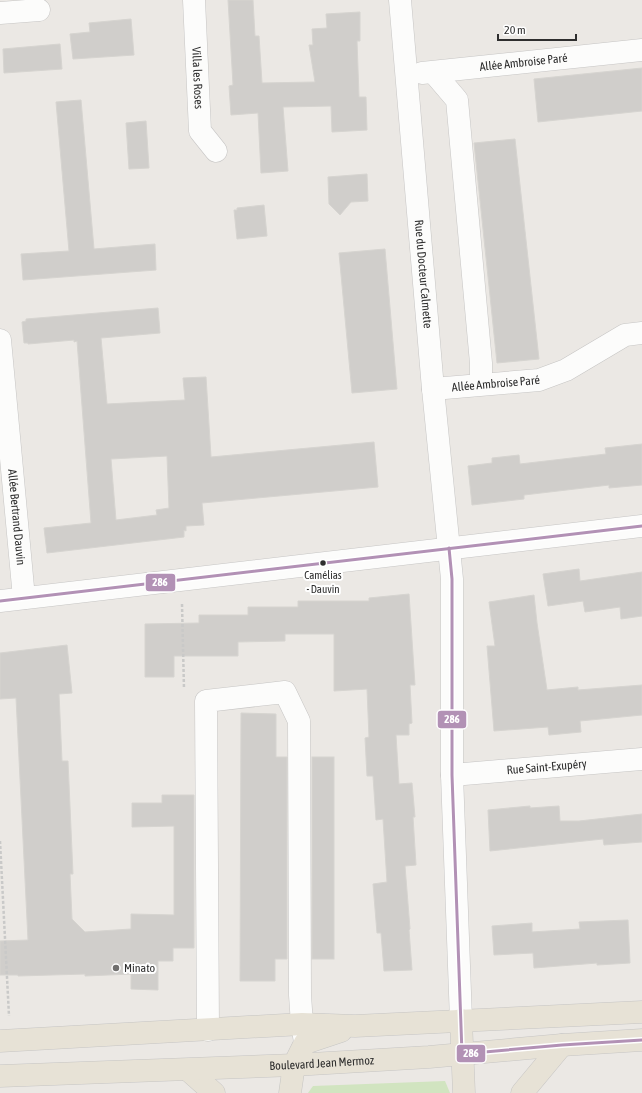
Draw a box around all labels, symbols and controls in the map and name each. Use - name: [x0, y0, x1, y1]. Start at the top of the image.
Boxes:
- scale bar: [498, 16, 576, 42]
- text: 20 m: [504, 23, 526, 37]
- street label: Villa les Roses: [189, 46, 206, 109]
- street label: Allée Ambroise Paré: [479, 51, 568, 74]
- street label: Rue du Docteur Calmette: [412, 219, 435, 329]
- street label: Allée Ambroise Paré: [451, 373, 540, 394]
- street label: Allée Bertrand Dauvin: [5, 469, 28, 566]
- marker: Camélias - Dauvin: [318, 558, 328, 568]
- place label: Camélias - Dauvin: [304, 569, 342, 595]
- line badge: 286: [145, 573, 176, 592]
- text: 286: [152, 576, 168, 588]
- line badge: 286: [437, 710, 467, 729]
- text: 286: [444, 713, 460, 725]
- street label: Rue Saint-Exupéry: [506, 757, 587, 777]
- place label: Minato: [124, 961, 156, 975]
- marker: Minato: [111, 963, 121, 973]
- line badge: 286: [456, 1044, 486, 1063]
- text: 286: [463, 1047, 479, 1059]
- street label: Boulevard Jean Mermoz: [269, 1053, 375, 1073]

